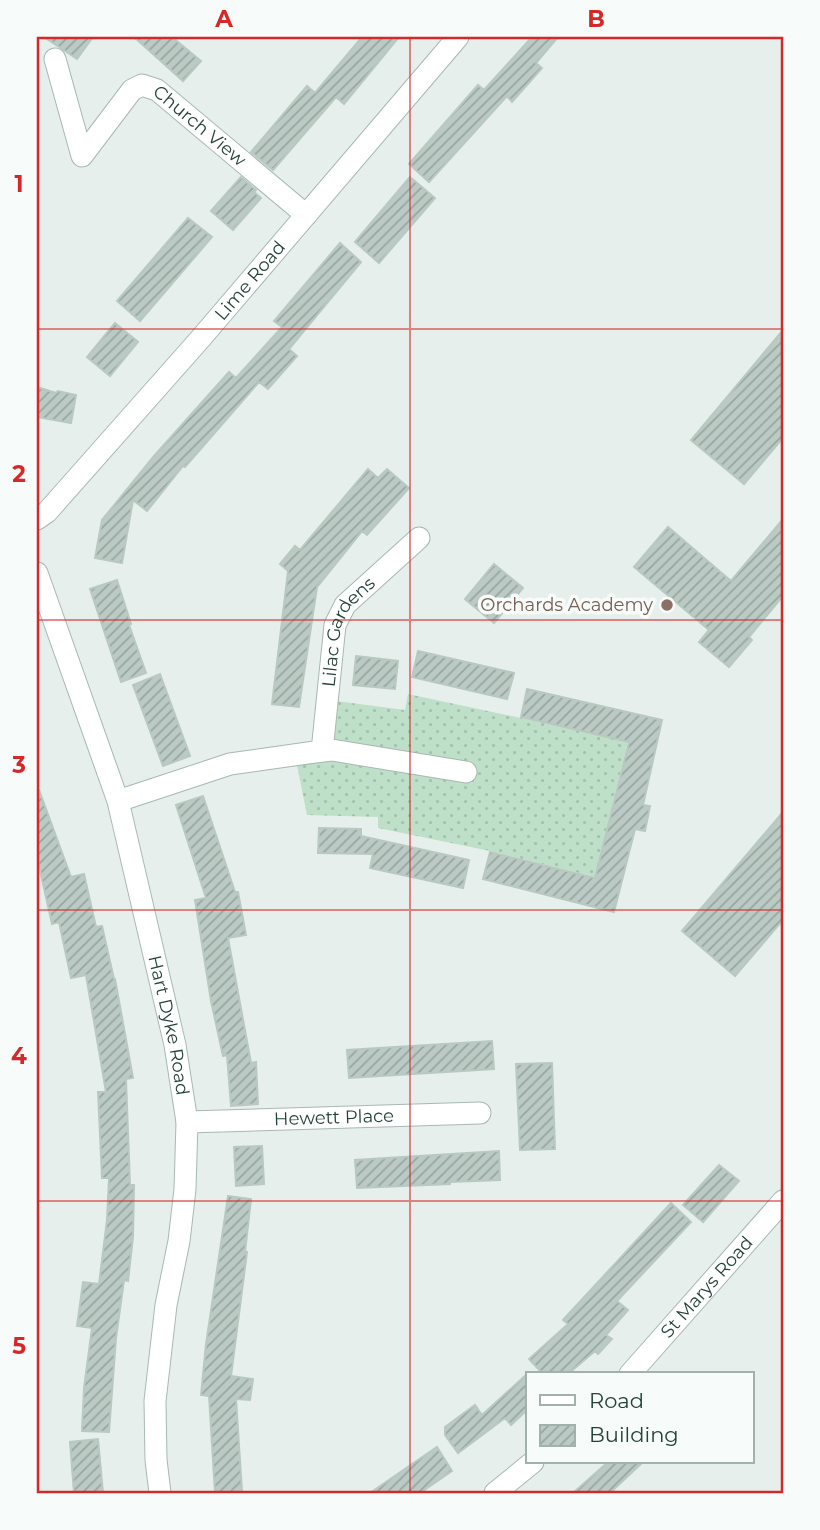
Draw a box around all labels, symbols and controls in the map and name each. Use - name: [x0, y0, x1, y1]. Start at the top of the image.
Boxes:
- text: A: [214, 5, 233, 33]
- text: B: [587, 5, 605, 33]
- street label: Church View: [149, 80, 251, 171]
- text: 1: [14, 170, 24, 198]
- street label: Lime Road: [210, 237, 290, 325]
- text: 2: [12, 460, 26, 488]
- street label: Lilac Gardens: [318, 572, 380, 688]
- place label: Orchards Academy: [480, 594, 653, 616]
- marker: Orchards Academy: [659, 597, 675, 613]
- text: 3: [11, 751, 26, 779]
- street label: Hart Dyke Road: [143, 953, 194, 1097]
- text: 4: [11, 1042, 27, 1070]
- street label: Hewett Place: [274, 1105, 394, 1130]
- street label: St Marys Road: [656, 1232, 758, 1342]
- text: 5: [12, 1332, 26, 1360]
- legend: [526, 1372, 754, 1464]
- text: Road: [589, 1388, 644, 1413]
- text: Building: [589, 1422, 679, 1447]

